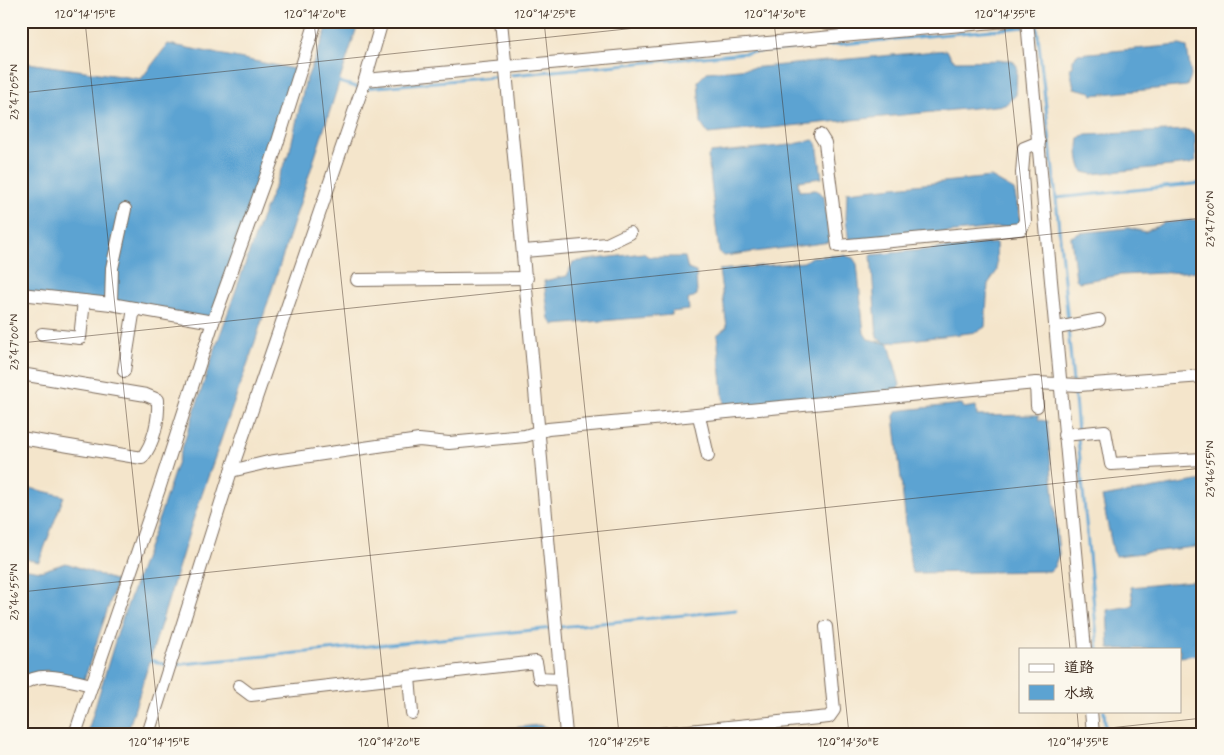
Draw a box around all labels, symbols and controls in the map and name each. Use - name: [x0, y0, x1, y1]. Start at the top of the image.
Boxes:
- text: 120°14'15"E: [54, 7, 116, 23]
- text: 120°14'20"E: [284, 7, 346, 23]
- text: 120°14'25"E: [514, 7, 576, 23]
- text: 120°14'30"E: [744, 7, 806, 23]
- text: 120°14'35"E: [974, 7, 1036, 23]
- text: 23°47'05"N: [7, 64, 23, 120]
- text: 23°47'00"N: [1203, 191, 1219, 247]
- text: 23°47'00"N: [7, 314, 23, 370]
- text: 23°46'55"N: [1203, 440, 1219, 498]
- text: 23°46'55"N: [7, 563, 23, 621]
- legend: [1019, 648, 1182, 712]
- text: 道路: [1064, 658, 1094, 678]
- text: 水域: [1064, 684, 1094, 704]
- text: 120°14'15"E: [128, 735, 190, 751]
- text: 120°14'20"E: [358, 735, 420, 751]
- text: 120°14'25"E: [588, 735, 650, 751]
- text: 120°14'30"E: [817, 735, 879, 751]
- text: 120°14'35"E: [1047, 735, 1109, 751]

